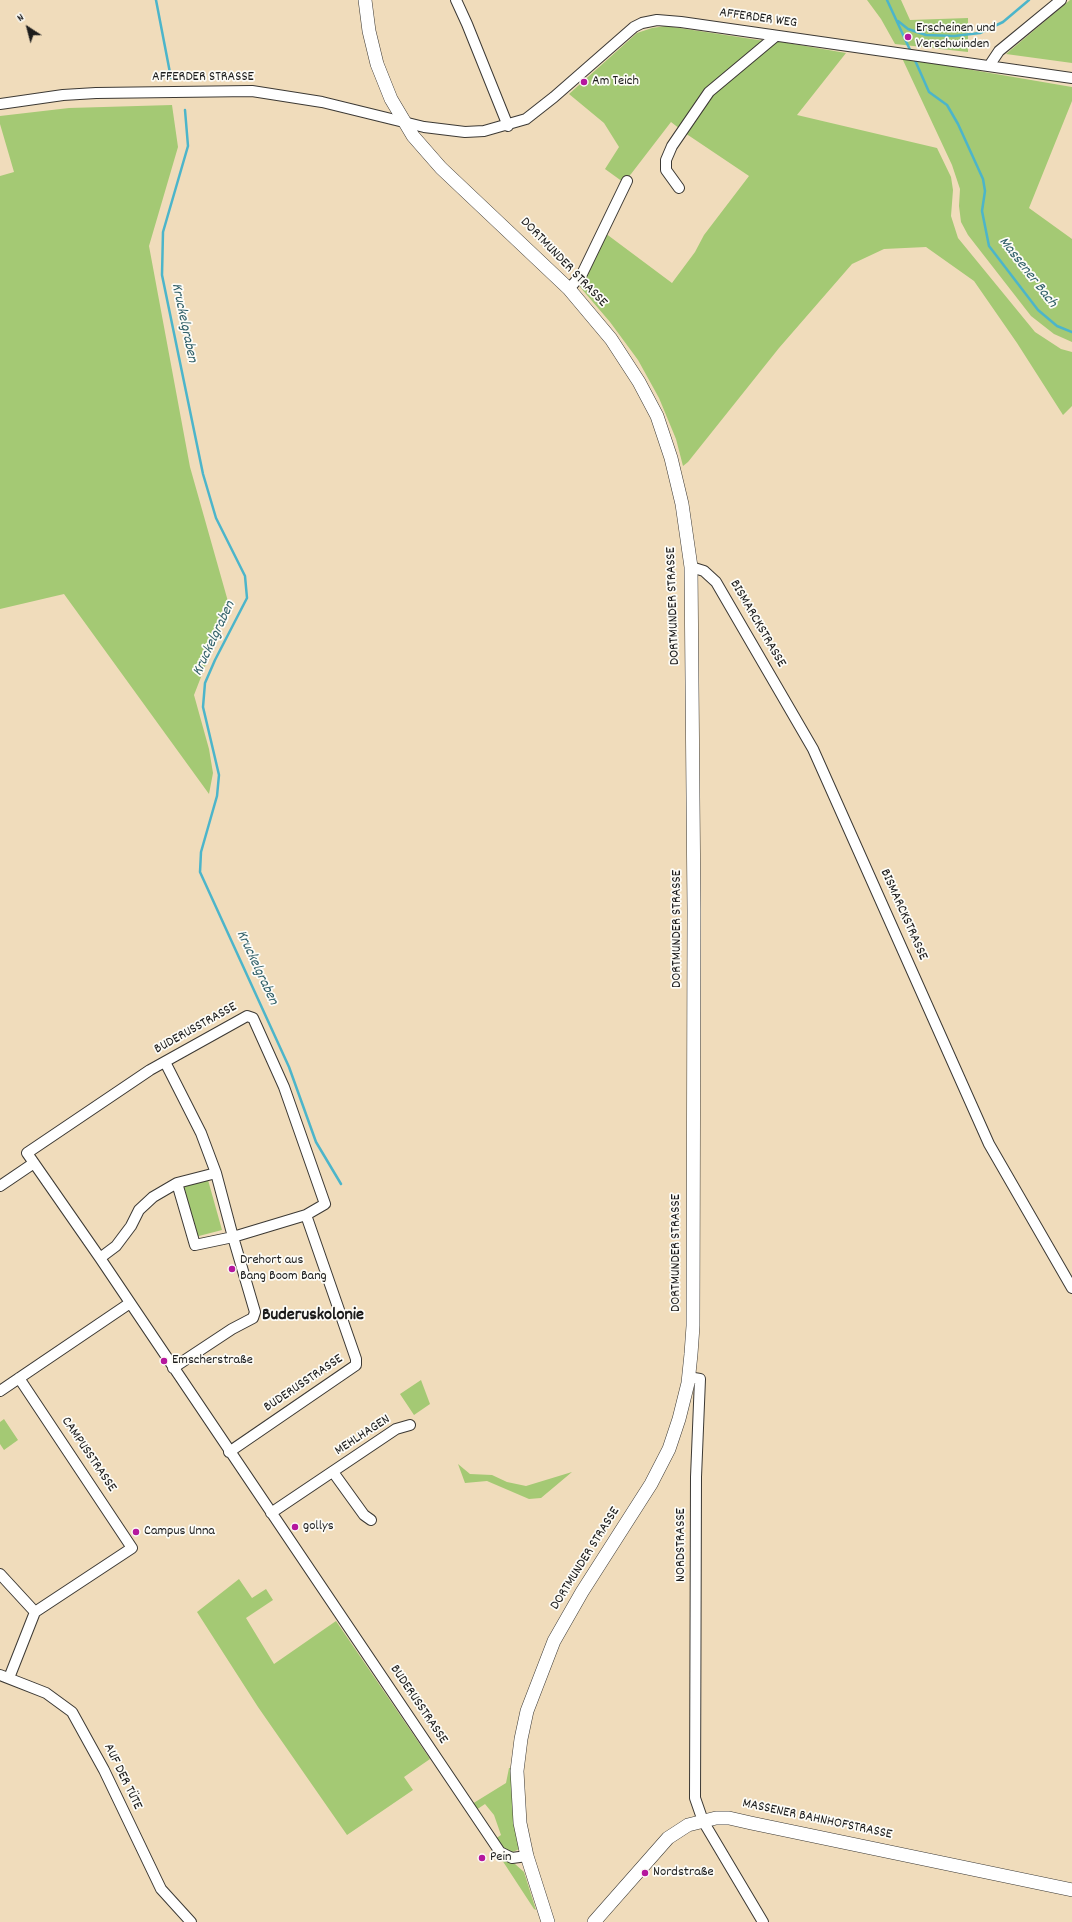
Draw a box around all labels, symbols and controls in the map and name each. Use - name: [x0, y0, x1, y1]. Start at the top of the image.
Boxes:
- street label: AFFERDER WEG: [718, 5, 798, 33]
- north arrow: [8, 8, 48, 48]
- text: N: [14, 10, 28, 26]
- place label: Erscheinen und Verschwinden: [916, 21, 996, 54]
- marker: Erscheinen und Verschwinden: [903, 32, 913, 42]
- street label: AFFERDER STRASSE: [152, 70, 254, 86]
- place label: Am Teich: [592, 74, 639, 90]
- marker: Am Teich: [579, 77, 589, 87]
- street label: DORTMUNDER STRASSE: [516, 215, 610, 311]
- water label: Massener Bach: [994, 234, 1060, 312]
- water label: Kruckelgraben: [166, 282, 200, 364]
- street label: DORTMUNDER STRASSE: [664, 547, 684, 665]
- street label: BISMARCKSTRASSE: [725, 577, 789, 671]
- water label: Kruckelgraben: [190, 599, 240, 679]
- street label: BISMARCKSTRASSE: [875, 867, 931, 963]
- street label: DORTMUNDER STRASSE: [670, 870, 686, 988]
- water label: Kruckelgraben: [231, 928, 281, 1008]
- street label: BUDERUSSTRASSE: [152, 999, 240, 1059]
- street label: DORTMUNDER STRASSE: [669, 1194, 685, 1312]
- place label: Drehort aus Bang Boom Bang: [240, 1253, 327, 1286]
- marker: Drehort aus Bang Boom Bang: [227, 1264, 237, 1274]
- district label: Buderuskolonie: [262, 1306, 364, 1328]
- street label: BUDERUSSTRASSE: [261, 1351, 347, 1417]
- place label: Emscherstraße: [172, 1353, 253, 1369]
- marker: Emscherstraße: [159, 1356, 169, 1366]
- street label: MEHLHAGEN: [332, 1412, 394, 1460]
- street label: CAMPUSSTRASSE: [57, 1414, 119, 1496]
- street label: DORTMUNDER STRASSE: [548, 1504, 624, 1614]
- street label: NORDSTRASSE: [674, 1508, 690, 1582]
- place label: gollys: [303, 1519, 334, 1535]
- marker: gollys: [290, 1522, 300, 1532]
- place label: Campus Unna: [144, 1524, 215, 1540]
- marker: Campus Unna: [131, 1527, 141, 1537]
- street label: BUDERUSSTRASSE: [385, 1662, 451, 1748]
- street label: AUF DER TÜTE: [99, 1741, 145, 1813]
- street label: MASSENER BAHNHOFSTRASSE: [741, 1796, 893, 1844]
- place label: Pein: [490, 1850, 512, 1866]
- marker: Pein: [477, 1853, 487, 1863]
- place label: Nordstraße: [653, 1865, 714, 1881]
- marker: Nordstraße: [640, 1868, 650, 1878]

